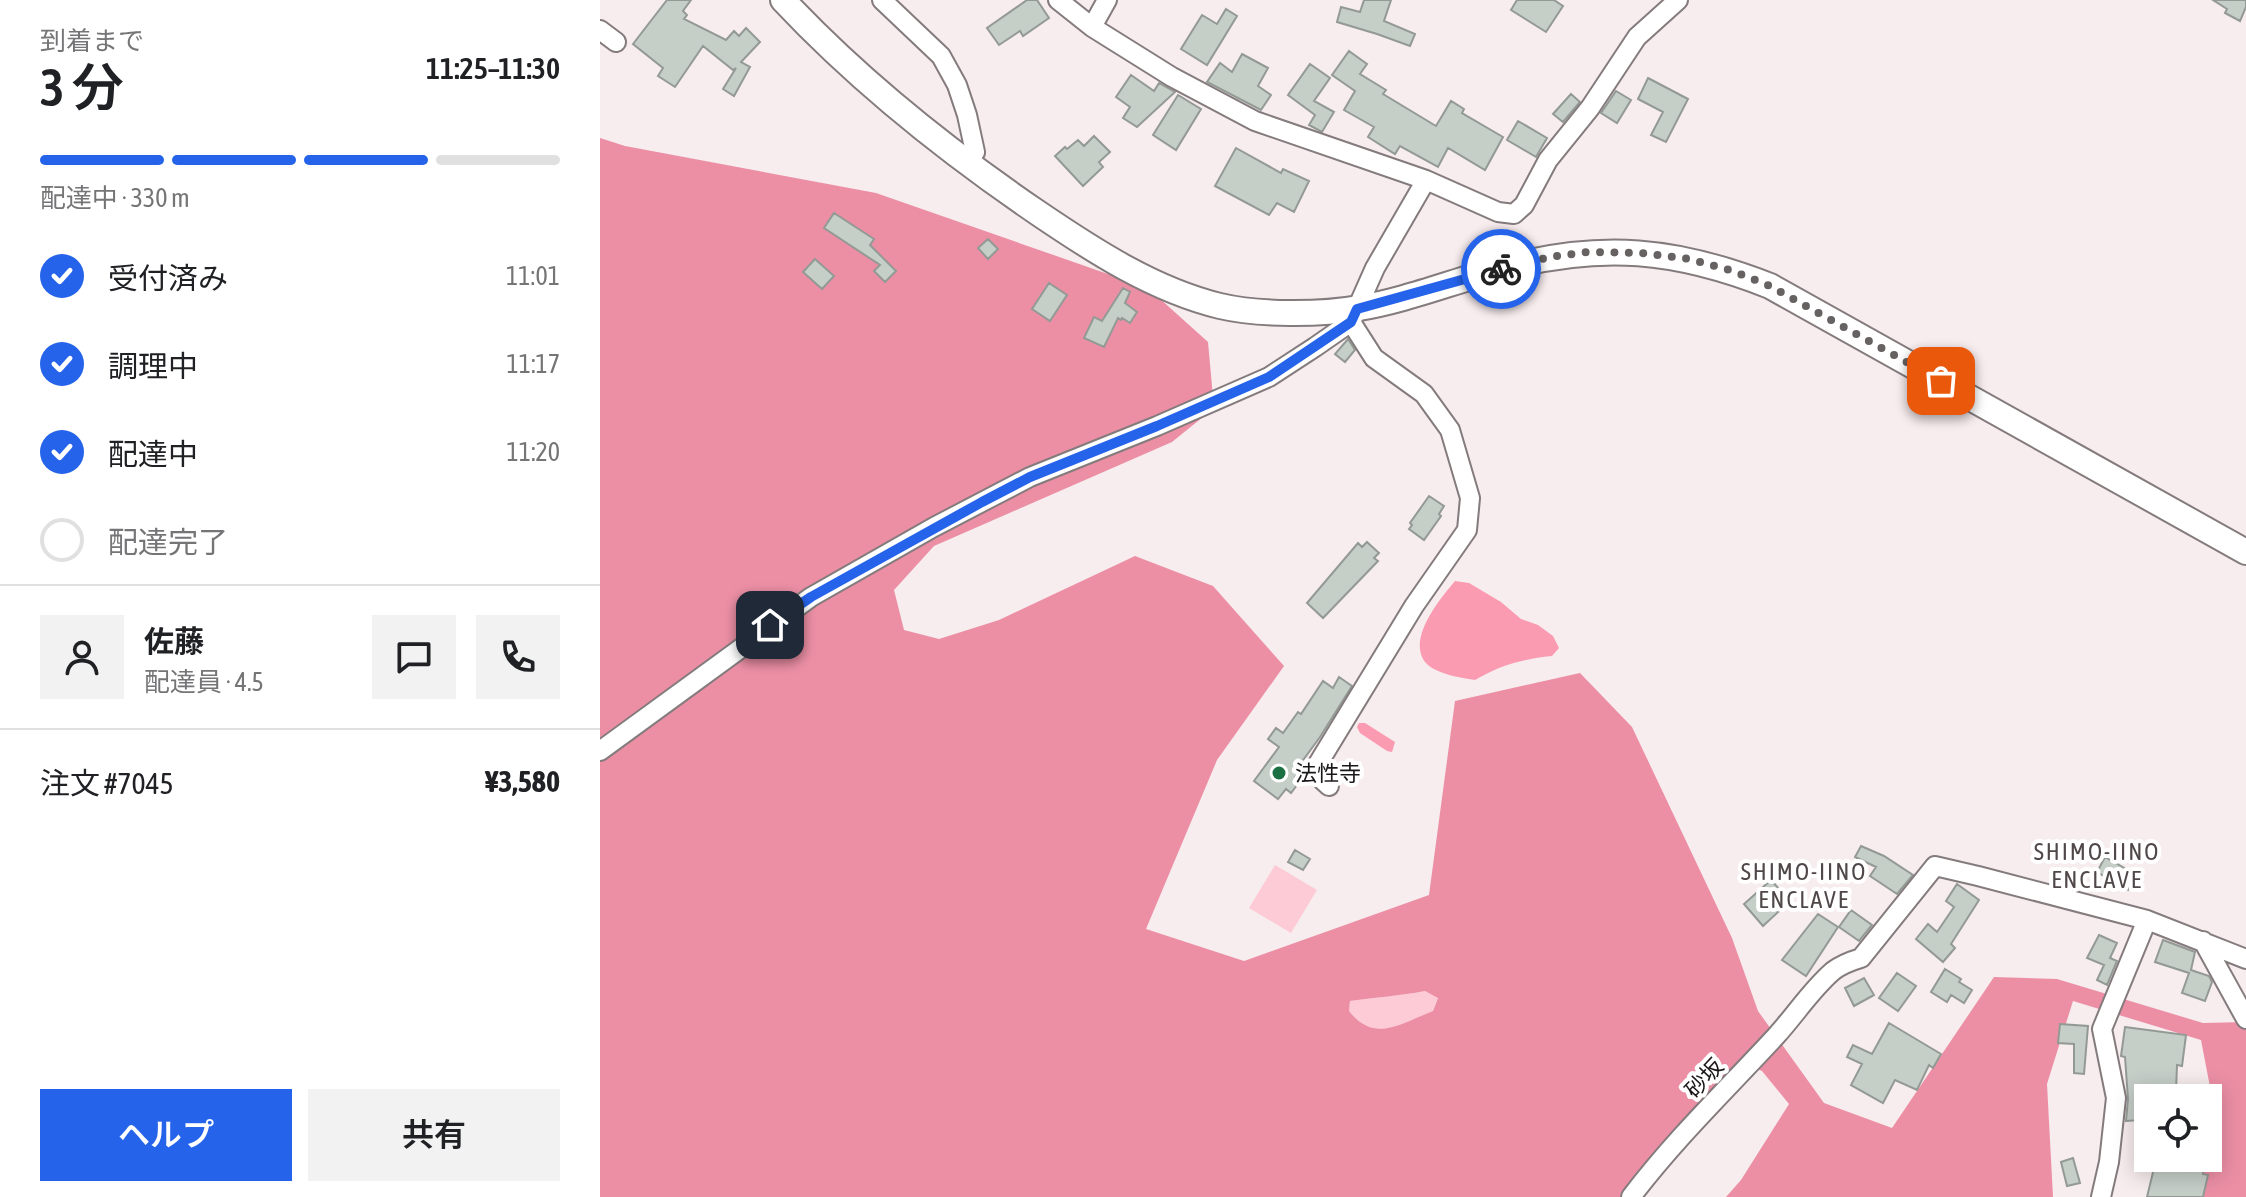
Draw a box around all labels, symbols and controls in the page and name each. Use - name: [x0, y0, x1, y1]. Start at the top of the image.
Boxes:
- text: 到着まで: [40, 26, 144, 56]
- text: 11:25–11:30: [426, 51, 560, 85]
- text: 3 分: [40, 57, 124, 117]
- text: 配達中 · 330 m: [40, 183, 190, 213]
- courier: [1461, 229, 1541, 309]
- icon: bike: [1479, 247, 1523, 291]
- icon: check: [40, 254, 84, 298]
- text: 受付済み: [108, 261, 228, 295]
- text: 11:01: [506, 261, 560, 291]
- icon: check: [40, 342, 84, 386]
- pin: [1907, 347, 1975, 415]
- text: 調理中: [108, 349, 198, 383]
- text: 11:17: [506, 349, 560, 379]
- icon: bag: [1919, 359, 1963, 403]
- icon: check: [40, 430, 84, 474]
- text: 配達中: [108, 437, 198, 471]
- text: 11:20: [506, 437, 560, 467]
- text: 配達完了: [108, 525, 228, 559]
- pin: [736, 591, 804, 659]
- icon: home: [748, 603, 792, 647]
- button: person: [40, 615, 124, 699]
- button: chat: [372, 615, 456, 699]
- button: phone: [476, 615, 560, 699]
- text: 佐藤: [144, 624, 204, 658]
- text: 配達員 · 4.5: [144, 667, 264, 697]
- place label: 法性寺: [1295, 760, 1361, 786]
- text: ¥3,580: [485, 764, 560, 798]
- marker: 法性寺: [1270, 764, 1288, 782]
- text: 注文 #7045: [40, 766, 174, 800]
- district label: SHIMO-IINO ENCLAVE: [2034, 838, 2160, 893]
- district label: SHIMO-IINO ENCLAVE: [1741, 858, 1867, 913]
- street label: 砂坂: [1679, 1053, 1729, 1103]
- map controls: [2134, 1084, 2222, 1172]
- button: locate: [2134, 1084, 2222, 1172]
- button: ヘルプ: [40, 1089, 292, 1181]
- button: 共有: [308, 1089, 560, 1181]

